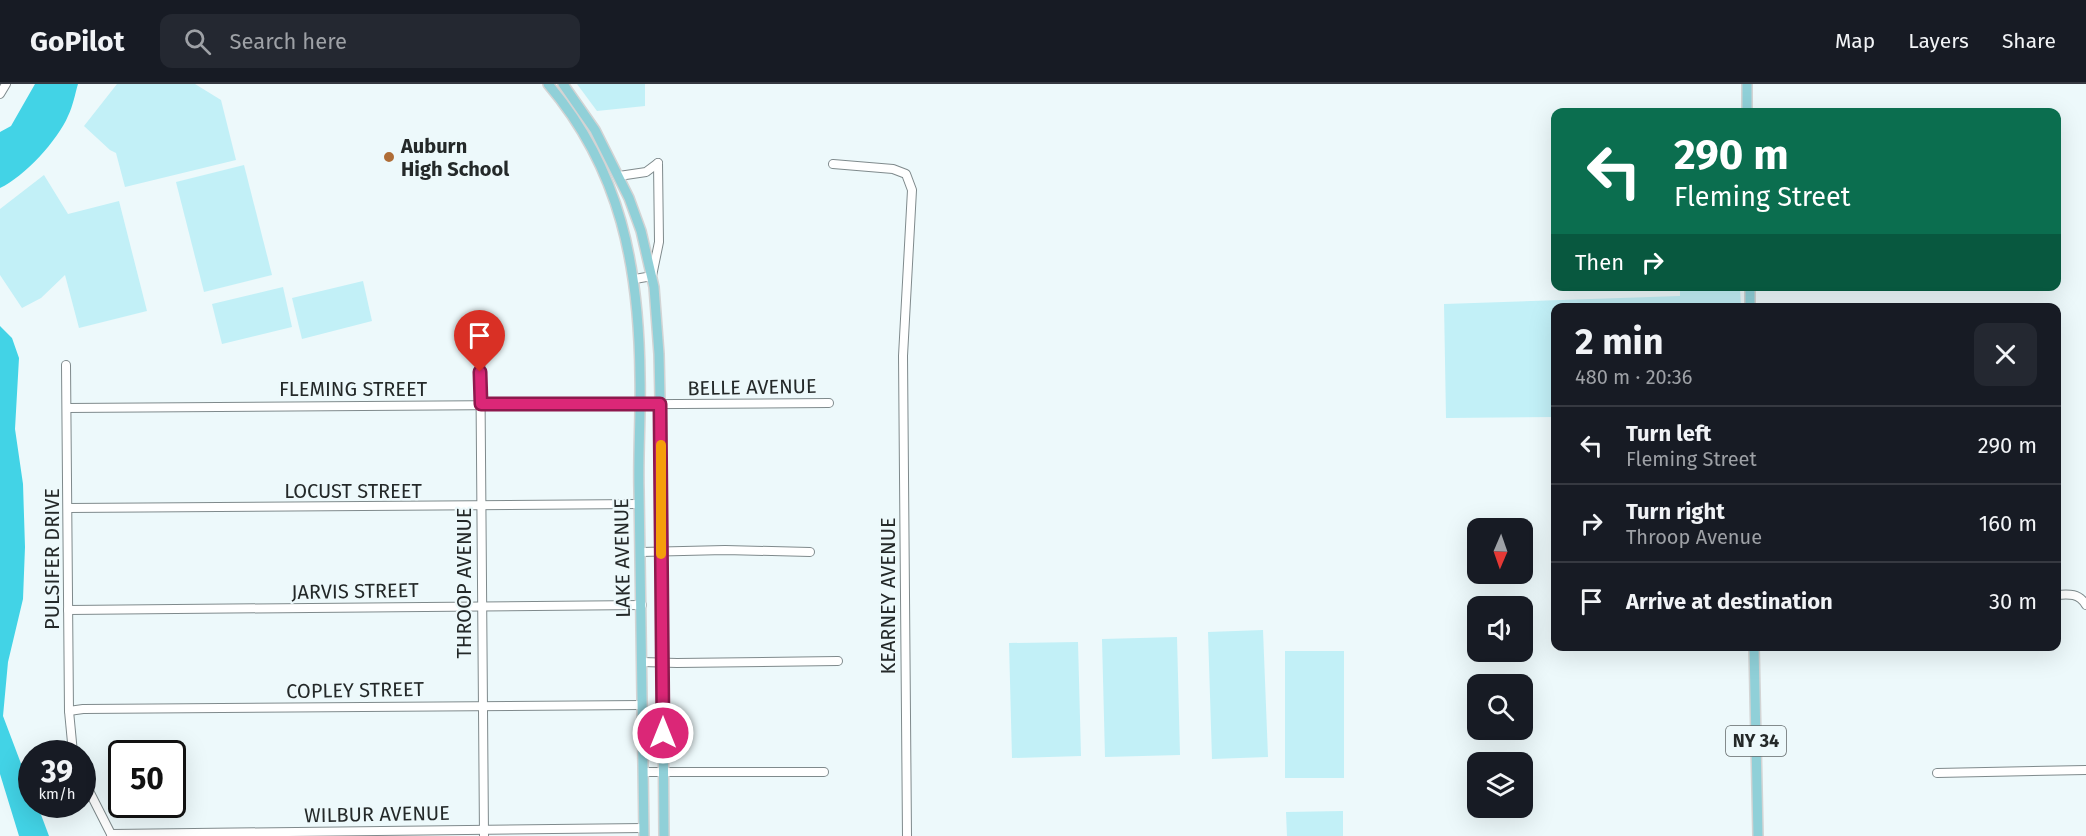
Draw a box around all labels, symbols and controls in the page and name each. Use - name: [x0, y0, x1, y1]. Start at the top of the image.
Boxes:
- search box: [160, 14, 580, 68]
- text: GoPilot: [30, 25, 124, 58]
- icon: search: [181, 25, 214, 58]
- text: Search here: [229, 28, 347, 55]
- text: Map: [1835, 28, 1875, 54]
- text: Layers: [1908, 28, 1969, 54]
- text: Share: [2002, 28, 2056, 54]
- text: 290 m: [1674, 130, 1789, 180]
- icon: left: [1575, 132, 1653, 210]
- place label: Auburn High School: [400, 134, 509, 181]
- marker: Auburn High School: [382, 150, 396, 164]
- text: Fleming Street: [1674, 181, 1851, 213]
- icon: right: [1636, 246, 1669, 279]
- text: Then: [1575, 249, 1624, 276]
- pin: [454, 310, 505, 372]
- icon: arrive: [463, 319, 496, 352]
- text: 2 min: [1575, 320, 1664, 364]
- button: close: [1974, 323, 2037, 386]
- text: 480 m · 20:36: [1575, 365, 1692, 389]
- street label: BELLE AVENUE: [687, 374, 817, 400]
- street label: FLEMING STREET: [279, 377, 428, 401]
- text: Turn left: [1626, 420, 1711, 447]
- icon: left: [1575, 429, 1608, 462]
- text: 290 m: [1978, 432, 2037, 459]
- text: Fleming Street: [1626, 447, 1757, 471]
- street label: LOCUST STREET: [284, 479, 423, 503]
- street label: PULSIFER DRIVE: [40, 488, 64, 630]
- street label: LAKE AVENUE: [609, 498, 635, 618]
- text: Turn right: [1626, 498, 1725, 525]
- street label: THROOP AVENUE: [452, 507, 476, 659]
- icon: right: [1575, 507, 1608, 540]
- text: 160 m: [1979, 510, 2037, 537]
- street label: KEARNEY AVENUE: [876, 517, 900, 675]
- north arrow: [1467, 518, 1533, 584]
- map controls: [1467, 518, 1533, 818]
- text: Throop Avenue: [1626, 525, 1762, 549]
- street label: JARVIS STREET: [291, 578, 420, 604]
- icon: arrive: [1575, 585, 1608, 618]
- text: Arrive at destination: [1626, 588, 1833, 615]
- text: 30 m: [1989, 588, 2037, 615]
- button: sound: [1467, 596, 1533, 662]
- button: search: [1467, 674, 1533, 740]
- street label: COPLEY STREET: [286, 677, 425, 703]
- position arrow: [631, 701, 695, 765]
- road number: NY 34: [1726, 726, 1786, 756]
- speed limit sign: 50: [108, 740, 186, 818]
- button: layers: [1467, 752, 1533, 818]
- text: 39: [41, 754, 73, 790]
- text: km/h: [38, 785, 76, 803]
- street label: WILBUR AVENUE: [304, 801, 450, 827]

